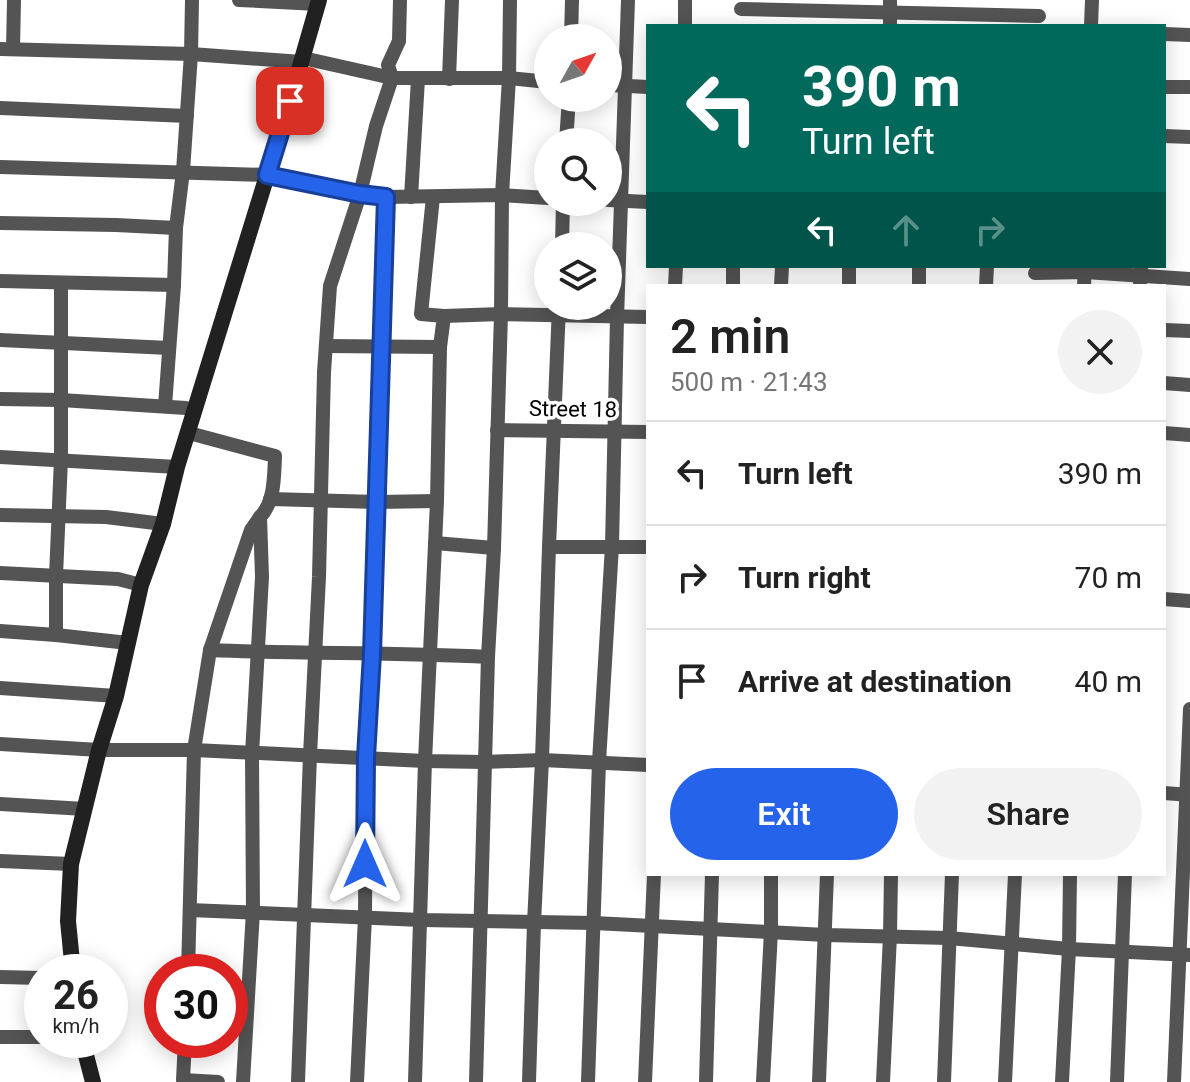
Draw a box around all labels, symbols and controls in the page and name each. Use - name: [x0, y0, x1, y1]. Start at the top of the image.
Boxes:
- north arrow: [534, 24, 622, 112]
- map controls: [534, 24, 622, 320]
- text: 390 m: [802, 54, 961, 120]
- icon: left: [670, 56, 774, 160]
- pin: [256, 67, 324, 135]
- icon: arrive: [268, 79, 312, 123]
- text: Turn left: [802, 121, 935, 163]
- button: search: [534, 128, 622, 216]
- icon: left: [800, 208, 844, 252]
- icon: ahead: [884, 208, 928, 252]
- icon: right: [968, 208, 1012, 252]
- button: layers: [534, 232, 622, 320]
- text: 2 min: [670, 308, 790, 365]
- button: close: [1058, 310, 1142, 394]
- text: 500 m · 21:43: [670, 367, 828, 397]
- street label: Street 18: [529, 396, 617, 422]
- icon: left: [670, 451, 714, 495]
- text: Turn left: [738, 456, 853, 491]
- text: 390 m: [1058, 456, 1142, 491]
- icon: right: [670, 555, 714, 599]
- text: Turn right: [738, 560, 871, 595]
- text: 70 m: [1075, 560, 1142, 595]
- icon: arrive: [670, 659, 714, 703]
- text: Arrive at destination: [738, 664, 1012, 699]
- text: 40 m: [1075, 664, 1142, 699]
- button: Exit: [670, 768, 898, 860]
- button: Share: [914, 768, 1142, 860]
- position arrow: [323, 822, 407, 906]
- speed limit sign: 30: [144, 954, 248, 1058]
- text: 26: [53, 972, 99, 1019]
- text: km/h: [53, 1014, 99, 1038]

